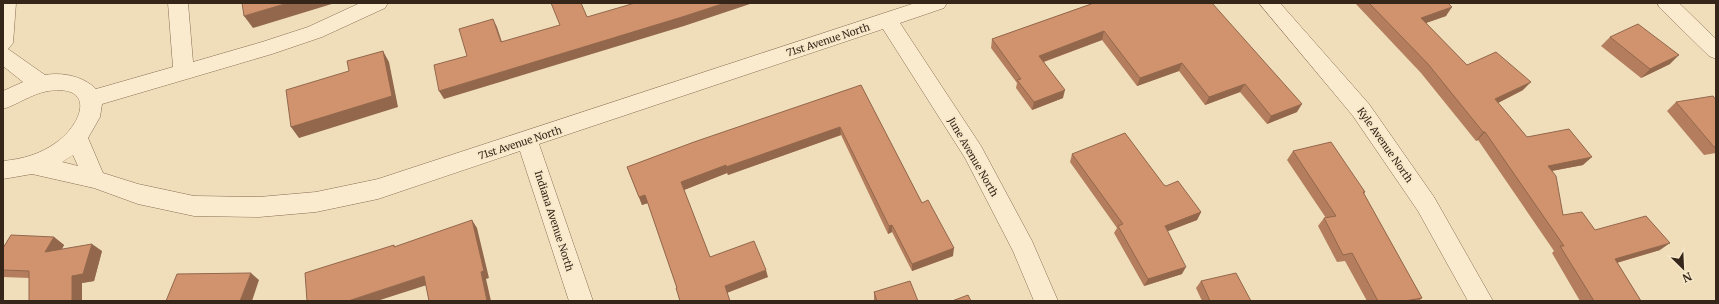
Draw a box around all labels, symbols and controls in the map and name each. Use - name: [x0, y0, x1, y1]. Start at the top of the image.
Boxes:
- street label: 71st Avenue North: [785, 20, 872, 60]
- street label: Kyle Avenue North: [1354, 105, 1416, 185]
- street label: June Avenue North: [944, 114, 1001, 199]
- street label: 71st Avenue North: [477, 123, 564, 163]
- street label: Indiana Avenue North: [532, 169, 577, 273]
- north arrow: [1663, 248, 1703, 288]
- text: N: [1680, 269, 1694, 285]

